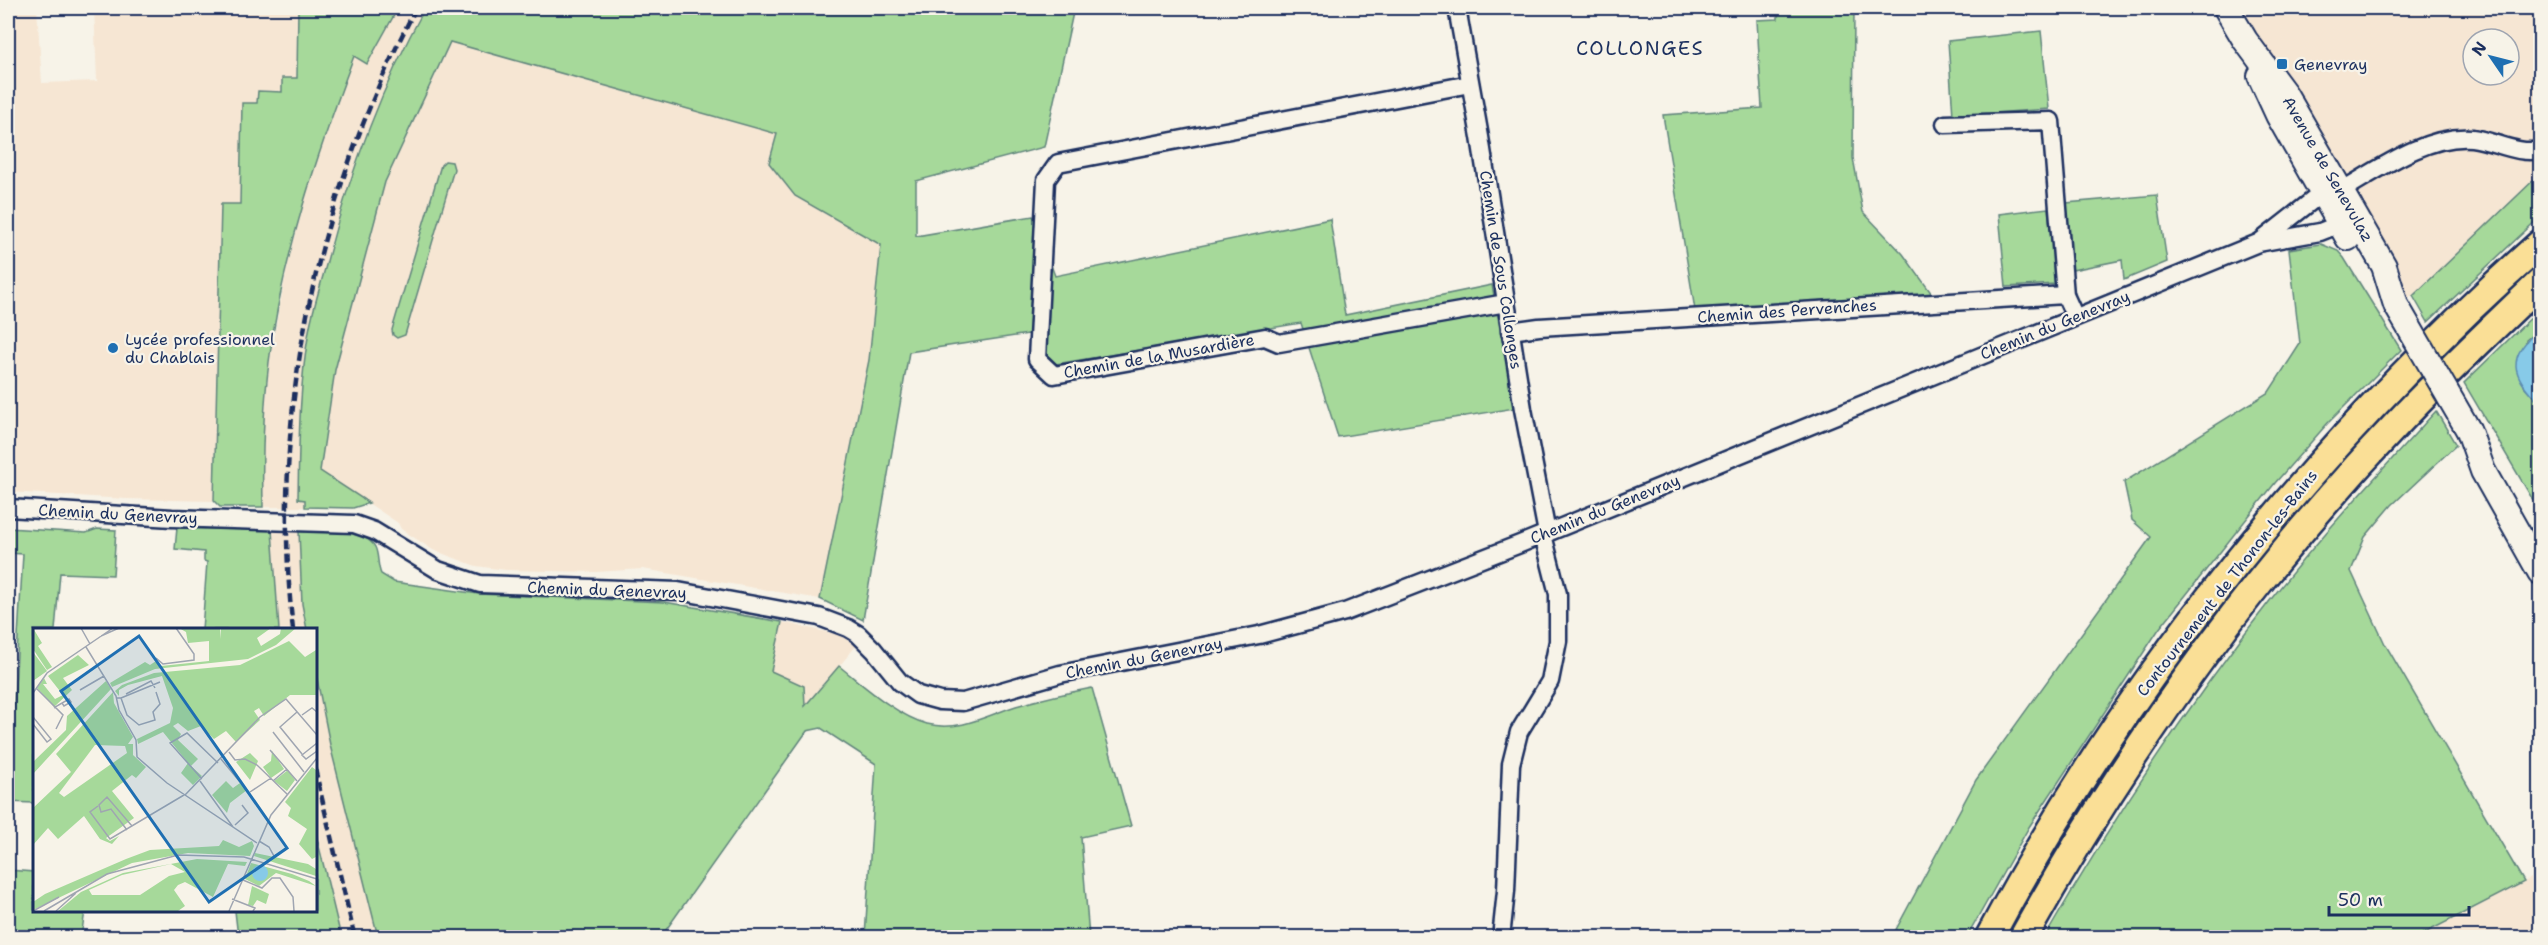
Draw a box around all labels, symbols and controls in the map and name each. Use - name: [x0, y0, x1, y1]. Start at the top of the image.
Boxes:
- north arrow: [2461, 27, 2521, 87]
- district label: COLLONGES: [1576, 35, 1704, 61]
- text: N: [2467, 37, 2491, 60]
- place label: Genevray: [2294, 54, 2368, 75]
- marker: Genevray: [2275, 57, 2289, 71]
- street label: Avenue de Senevulaz: [2278, 92, 2378, 246]
- street label: Chemin de Sous Collonges: [1475, 169, 1527, 371]
- street label: Chemin du Genevray: [1977, 285, 2133, 365]
- street label: Chemin des Pervenches: [1697, 294, 1877, 328]
- place label: Lycée professionnel du Chablais: [125, 329, 275, 368]
- street label: Chemin de la Musardière: [1062, 329, 1256, 383]
- marker: Lycée professionnel du Chablais: [106, 341, 120, 355]
- street label: Contournement de Thonon-les-Bains: [2132, 465, 2322, 700]
- street label: Chemin du Genevray: [1527, 469, 1683, 549]
- street label: Chemin du Genevray: [38, 499, 198, 529]
- street label: Chemin du Genevray: [527, 577, 687, 603]
- inset map: [33, 628, 316, 912]
- street label: Chemin du Genevray: [1064, 632, 1224, 684]
- scale bar: [2329, 879, 2468, 917]
- text: 50 m: [2338, 888, 2383, 912]

